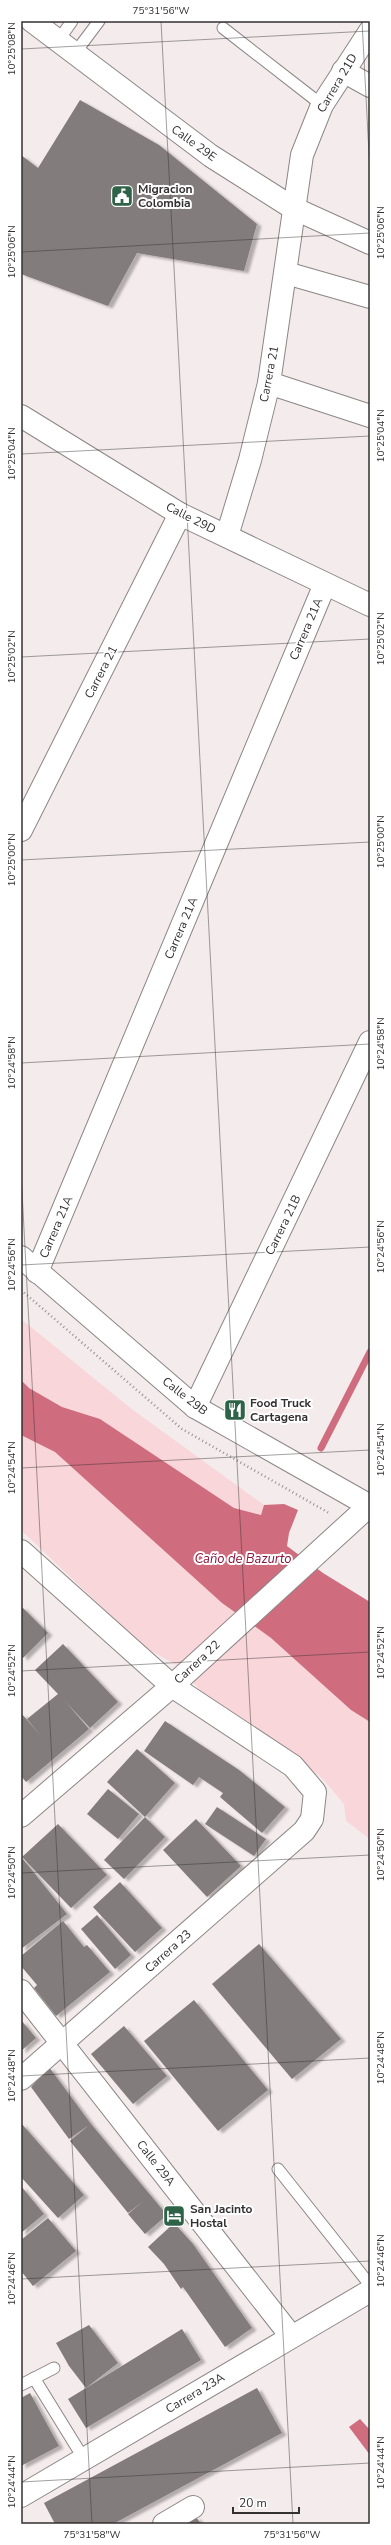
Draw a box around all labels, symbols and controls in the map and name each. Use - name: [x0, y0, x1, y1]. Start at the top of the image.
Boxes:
- text: 75°31'56"W: [133, 4, 189, 18]
- text: 10°25'08"N: [5, 22, 19, 76]
- street label: Carrera 21D: [313, 50, 361, 115]
- street label: Calle 29E: [168, 121, 220, 165]
- place label: Migracion Colombia: [138, 181, 193, 211]
- public building icon: Migracion Colombia: [109, 183, 135, 209]
- text: 10°25'06"N: [374, 206, 388, 260]
- text: 10°25'06"N: [5, 225, 19, 279]
- street label: Carrera 21: [256, 344, 282, 404]
- text: 10°25'04"N: [374, 409, 388, 463]
- text: 10°25'04"N: [5, 427, 19, 481]
- street label: Calle 29D: [163, 499, 219, 537]
- street label: Carrera 21A: [286, 595, 326, 662]
- text: 10°25'02"N: [374, 612, 388, 666]
- text: 10°25'02"N: [5, 630, 19, 684]
- street label: Carrera 21: [81, 643, 121, 701]
- text: 10°25'00"N: [374, 815, 388, 869]
- text: 10°25'00"N: [5, 833, 19, 887]
- street label: Carrera 21A: [161, 894, 201, 961]
- text: 10°24'58"N: [374, 1017, 388, 1071]
- text: 10°24'58"N: [5, 1036, 19, 1090]
- street label: Carrera 21B: [261, 1192, 305, 1258]
- street label: Carrera 21A: [36, 1193, 76, 1260]
- text: 10°24'56"N: [374, 1220, 388, 1274]
- text: 10°24'56"N: [5, 1238, 19, 1292]
- street label: Calle 29B: [159, 1373, 211, 1419]
- place label: Food Truck Cartagena: [250, 1395, 312, 1425]
- restaurant icon: Food Truck Cartagena: [222, 1397, 248, 1423]
- text: 10°24'54"N: [374, 1423, 388, 1477]
- text: 10°24'54"N: [5, 1441, 19, 1495]
- water label: Caño de Bazurto: [195, 1550, 291, 1568]
- text: 10°24'52"N: [374, 1626, 388, 1680]
- street label: Carrera 22: [171, 1637, 223, 1687]
- text: 10°24'52"N: [5, 1644, 19, 1698]
- text: 10°24'50"N: [374, 1828, 388, 1882]
- text: 10°24'50"N: [5, 1846, 19, 1900]
- street label: Carrera 23: [141, 1926, 195, 1976]
- text: 10°24'48"N: [374, 2031, 388, 2085]
- text: 10°24'48"N: [5, 2049, 19, 2103]
- street label: Calle 29A: [133, 2137, 179, 2189]
- place label: San Jacinto Hostal: [190, 2201, 253, 2231]
- hotel icon: San Jacinto Hostal: [161, 2203, 187, 2229]
- text: 10°24'46"N: [374, 2234, 388, 2288]
- text: 10°24'46"N: [5, 2252, 19, 2306]
- street label: Carrera 23A: [163, 2369, 228, 2417]
- text: 10°24'44"N: [374, 2436, 388, 2490]
- text: 10°24'44"N: [5, 2455, 19, 2509]
- scale bar: [233, 2489, 299, 2515]
- text: 20 m: [239, 2495, 267, 2511]
- text: 75°31'58"W: [64, 2528, 120, 2542]
- text: 75°31'56"W: [264, 2528, 320, 2542]

